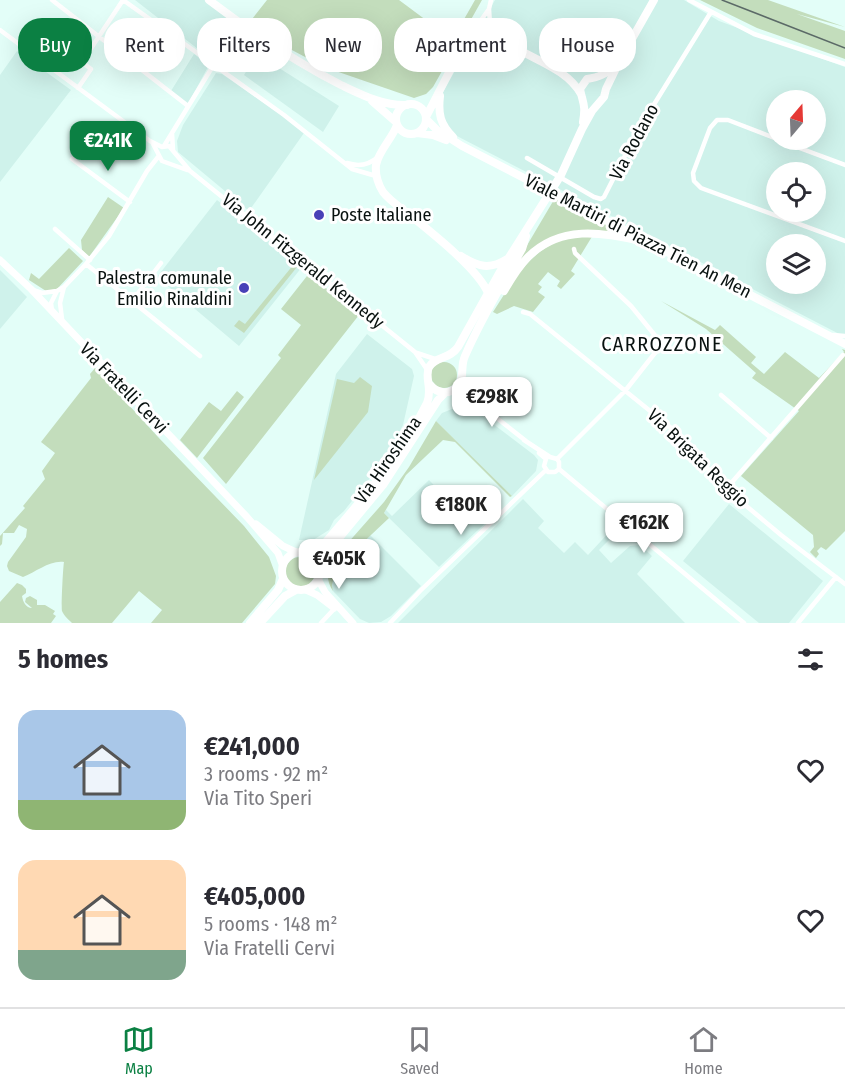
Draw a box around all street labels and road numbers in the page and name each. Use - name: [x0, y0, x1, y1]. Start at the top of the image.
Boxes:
- street label: Via Rodano: [605, 100, 663, 184]
- street label: Viale Martiri di Piazza Tien An Men: [521, 169, 755, 303]
- street label: Via John Fitzgerald Kennedy: [217, 189, 389, 333]
- street label: Via Fratelli Cervi: [75, 338, 173, 438]
- street label: Via Brigata Reggio: [643, 404, 753, 512]
- street label: Via Hiroshima: [350, 412, 426, 508]

